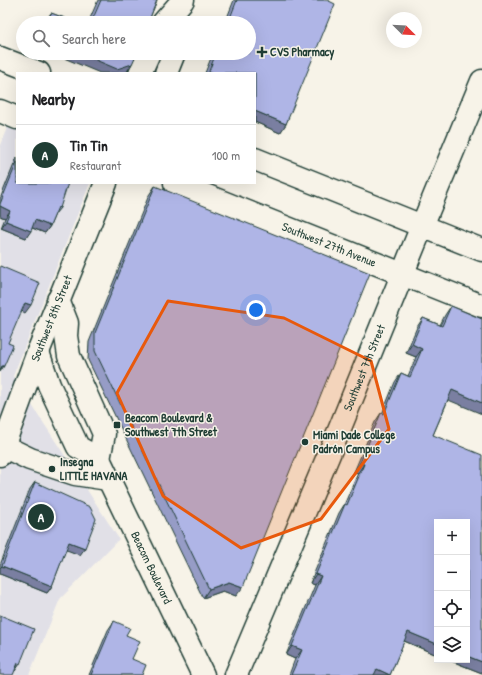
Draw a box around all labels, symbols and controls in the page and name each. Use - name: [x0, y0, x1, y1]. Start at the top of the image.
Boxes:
- north arrow: [386, 12, 422, 48]
- search box: [16, 16, 256, 60]
- icon: search: [30, 27, 52, 49]
- text: Search here: [62, 28, 126, 49]
- place label: CVS Pharmacy: [270, 43, 334, 61]
- marker: CVS Pharmacy: [257, 47, 267, 57]
- text: Nearby: [32, 87, 75, 110]
- text: Tin Tin: [70, 135, 108, 156]
- text: A: [42, 146, 48, 164]
- text: 100 m: [212, 146, 240, 164]
- text: Restaurant: [70, 156, 121, 174]
- street label: Southwest 27th Avenue: [280, 218, 379, 271]
- street label: Southwest 8th Street: [26, 272, 76, 364]
- your location: [246, 300, 266, 320]
- street label: Southwest 7th Street: [339, 321, 390, 413]
- place label: Beacom Boulevard & Southwest 7th Street: [125, 409, 218, 440]
- marker: Beacom Boulevard & Southwest 7th Street: [112, 420, 122, 430]
- place label: Miami Dade College Padrón Campus: [313, 426, 395, 458]
- marker: Miami Dade College Padrón Campus: [300, 437, 310, 447]
- place label: Insegna LITTLE HAVANA: [60, 453, 128, 484]
- marker: Insegna LITTLE HAVANA: [47, 464, 57, 474]
- pin: A: [28, 502, 54, 532]
- map controls: [434, 519, 470, 663]
- button: +: [434, 519, 470, 555]
- street label: Beacom Boulevard: [127, 528, 177, 607]
- button: −: [434, 555, 470, 591]
- button: locate: [434, 591, 470, 627]
- button: layers: [434, 627, 470, 663]

